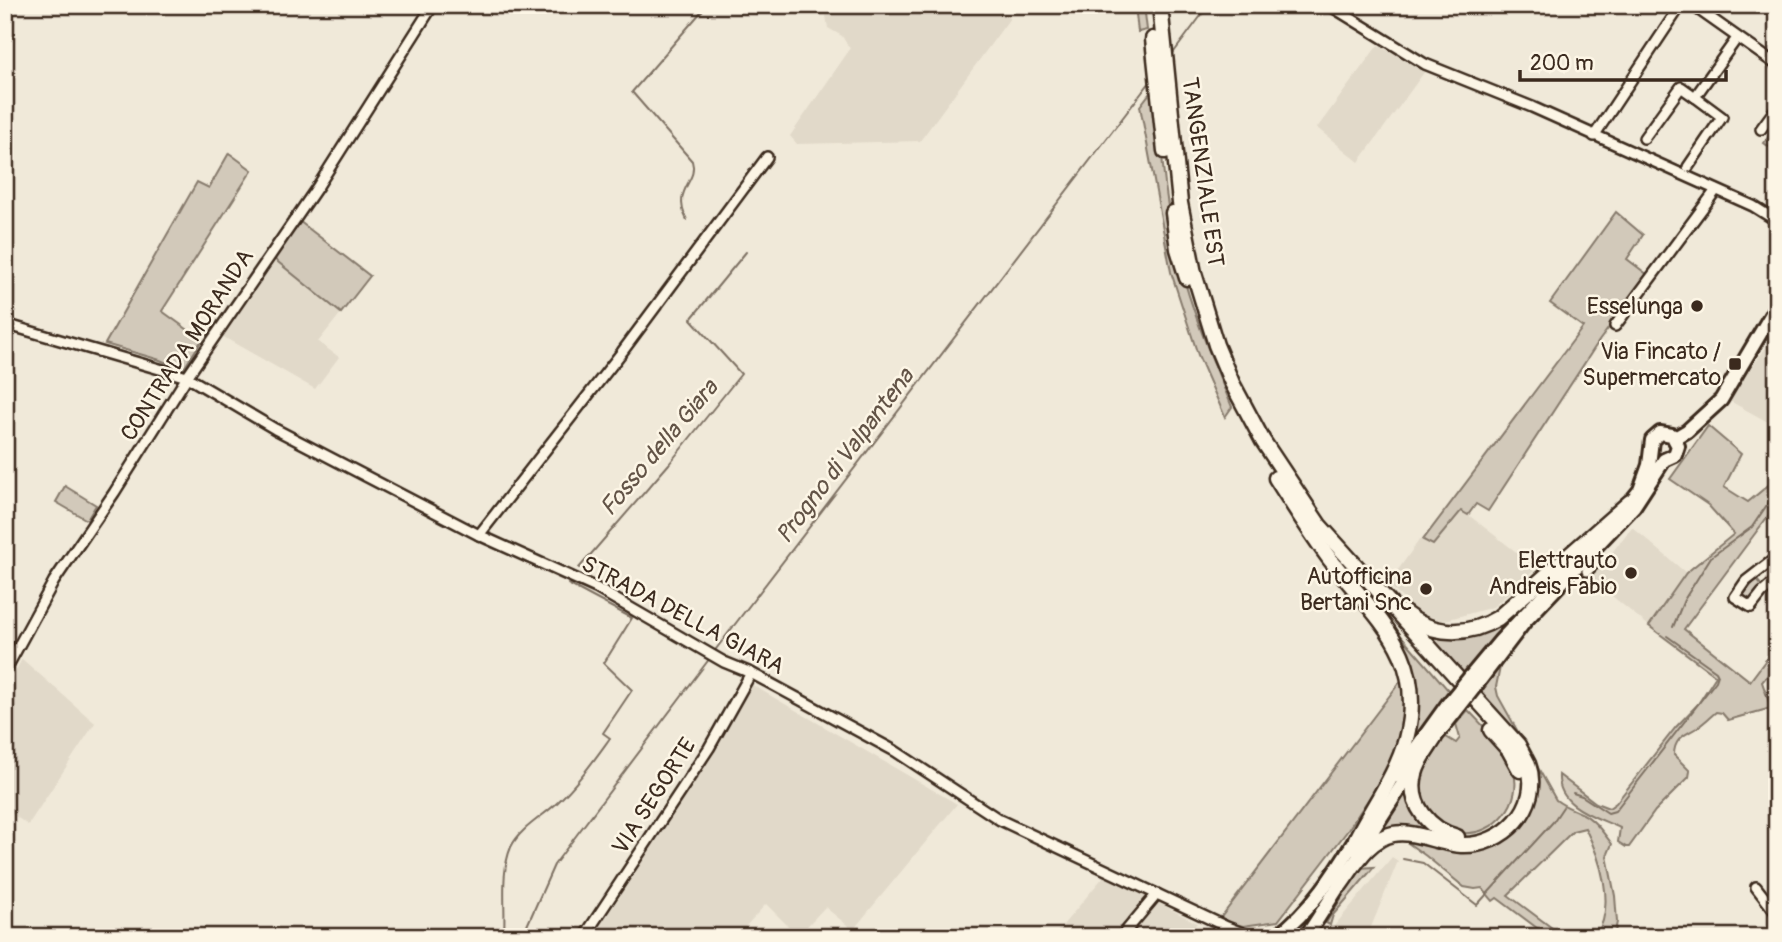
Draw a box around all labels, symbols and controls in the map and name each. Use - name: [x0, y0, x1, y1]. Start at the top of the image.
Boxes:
- scale bar: [1520, 38, 1726, 82]
- text: 200 m: [1530, 50, 1594, 77]
- street label: TANGENZIALE EST: [1175, 75, 1231, 269]
- street label: CONTRADA MORANDA: [114, 243, 260, 446]
- place label: Esselunga: [1587, 292, 1683, 321]
- marker: Esselunga: [1689, 298, 1705, 314]
- place label: Via Fincato / Supermercato: [1582, 337, 1721, 392]
- marker: Via Fincato / Supermercato: [1727, 356, 1743, 372]
- water label: Progno di Valpantena: [770, 361, 921, 549]
- water label: Fosso della Giara: [594, 373, 725, 522]
- place label: Elettrauto Andreis Fabio: [1488, 546, 1617, 601]
- street label: STRADA DELLA GIARA: [576, 549, 790, 681]
- place label: Autofficina Bertani Snc: [1300, 562, 1412, 617]
- marker: Elettrauto Andreis Fabio: [1623, 565, 1639, 581]
- marker: Autofficina Bertani Snc: [1418, 581, 1434, 597]
- street label: VIA SEGORTE: [605, 732, 703, 860]

